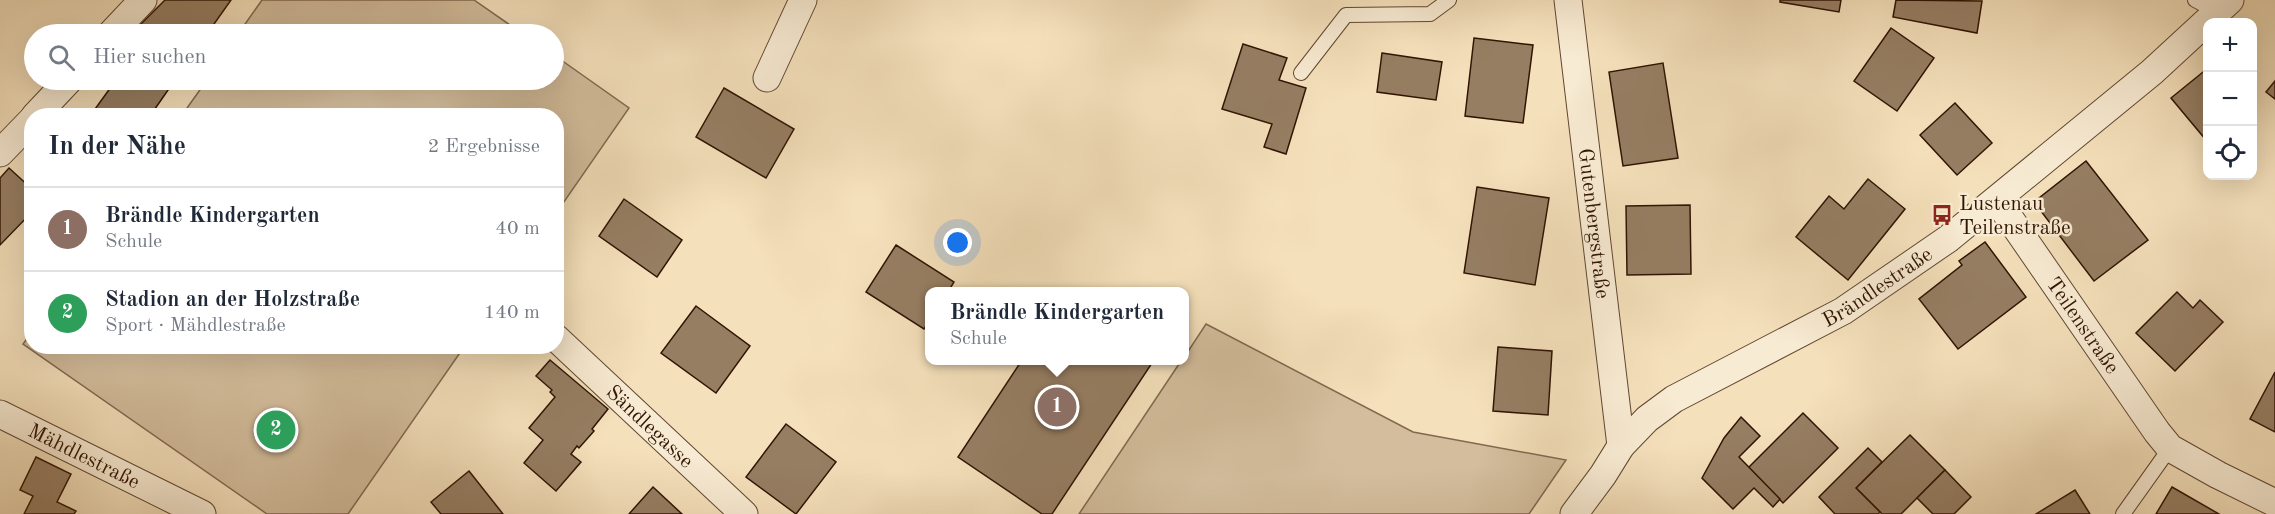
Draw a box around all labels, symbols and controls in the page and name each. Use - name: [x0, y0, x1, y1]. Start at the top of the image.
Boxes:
- map controls: [2203, 18, 2257, 180]
- button: +: [2203, 18, 2257, 72]
- search box: [24, 24, 564, 90]
- icon: search: [45, 41, 78, 74]
- text: Hier suchen: [93, 46, 206, 68]
- button: −: [2203, 72, 2257, 126]
- button: locate: [2203, 126, 2257, 180]
- text: In der Nähe: [48, 134, 186, 160]
- text: 2 Ergebnisse: [428, 137, 540, 157]
- street label: Gutenbergstraße: [1574, 147, 1612, 300]
- place label: Lustenau Teilenstraße: [1959, 194, 2071, 239]
- bus stop icon: Lustenau Teilenstraße: [1930, 203, 1954, 227]
- text: Brändle Kindergarten: [105, 205, 320, 227]
- text: 1: [62, 219, 73, 239]
- text: 40 m: [495, 219, 540, 239]
- your location: [943, 228, 972, 257]
- text: Schule: [105, 232, 162, 252]
- street label: Brändlestraße: [1819, 244, 1937, 332]
- street label: Teilenstraße: [2042, 274, 2122, 378]
- popup: [925, 287, 1189, 365]
- text: Stadion an der Holzstraße: [105, 289, 360, 311]
- text: Brändle Kindergarten: [950, 302, 1164, 324]
- text: 2: [62, 303, 73, 323]
- text: 140 m: [484, 303, 540, 323]
- text: Sport · Mähdlestraße: [105, 316, 286, 336]
- text: Schule: [950, 329, 1007, 349]
- street label: Sändlegasse: [602, 382, 697, 473]
- pin: 1: [1038, 384, 1076, 430]
- pin: 2: [256, 408, 296, 452]
- street label: Mähdlestraße: [24, 421, 143, 494]

